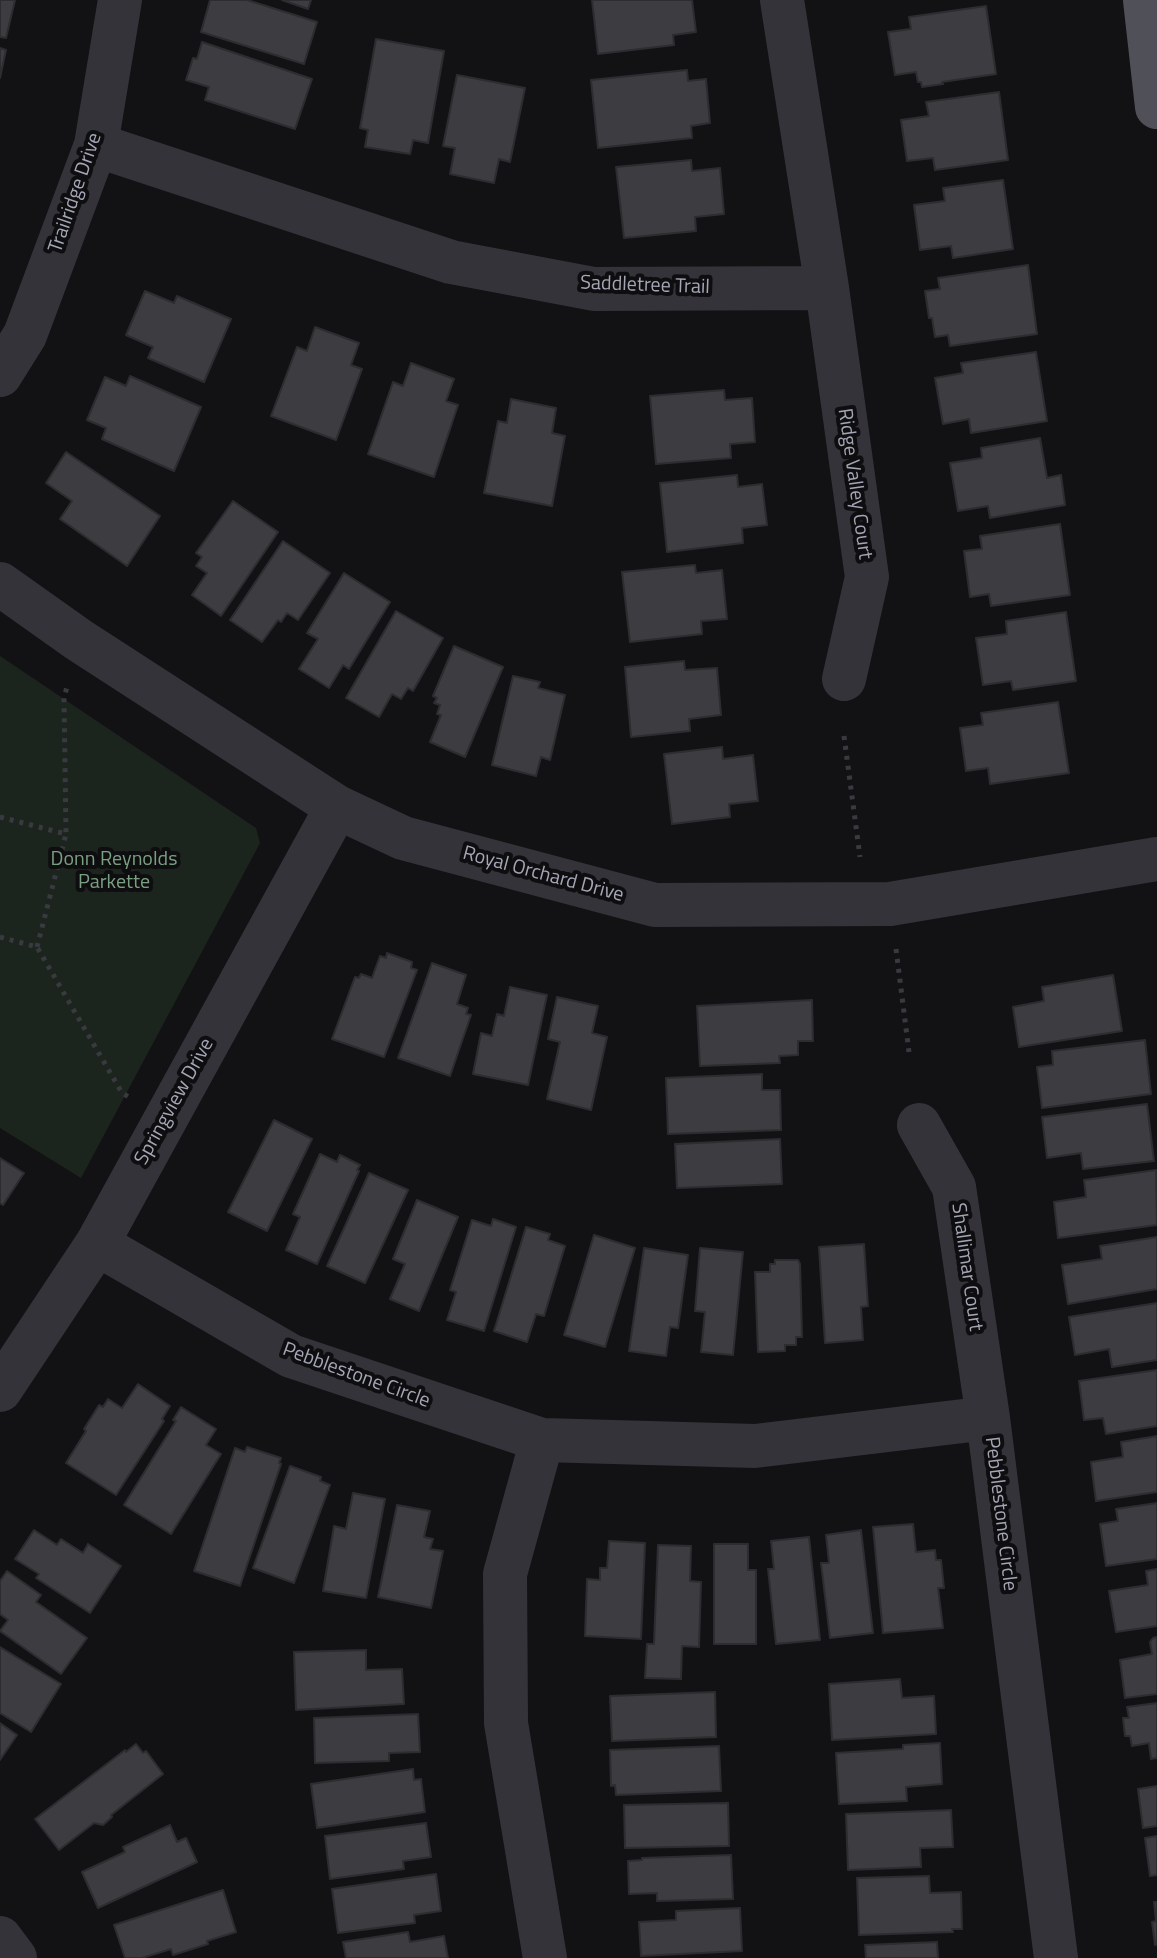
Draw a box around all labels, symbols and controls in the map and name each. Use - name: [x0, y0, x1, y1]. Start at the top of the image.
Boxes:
- street label: Trailridge Drive: [44, 130, 108, 256]
- street label: Saddletree Trail: [580, 272, 710, 300]
- street label: Ridge Valley Court: [832, 407, 876, 561]
- street label: Royal Orchard Drive: [460, 842, 626, 908]
- park label: Donn Reynolds Parkette: [51, 848, 177, 895]
- street label: Springview Drive: [130, 1034, 220, 1170]
- street label: Shallimar Court: [945, 1201, 987, 1333]
- street label: Pebblestone Circle: [279, 1338, 433, 1414]
- street label: Pebblestone Circle: [979, 1436, 1021, 1592]

